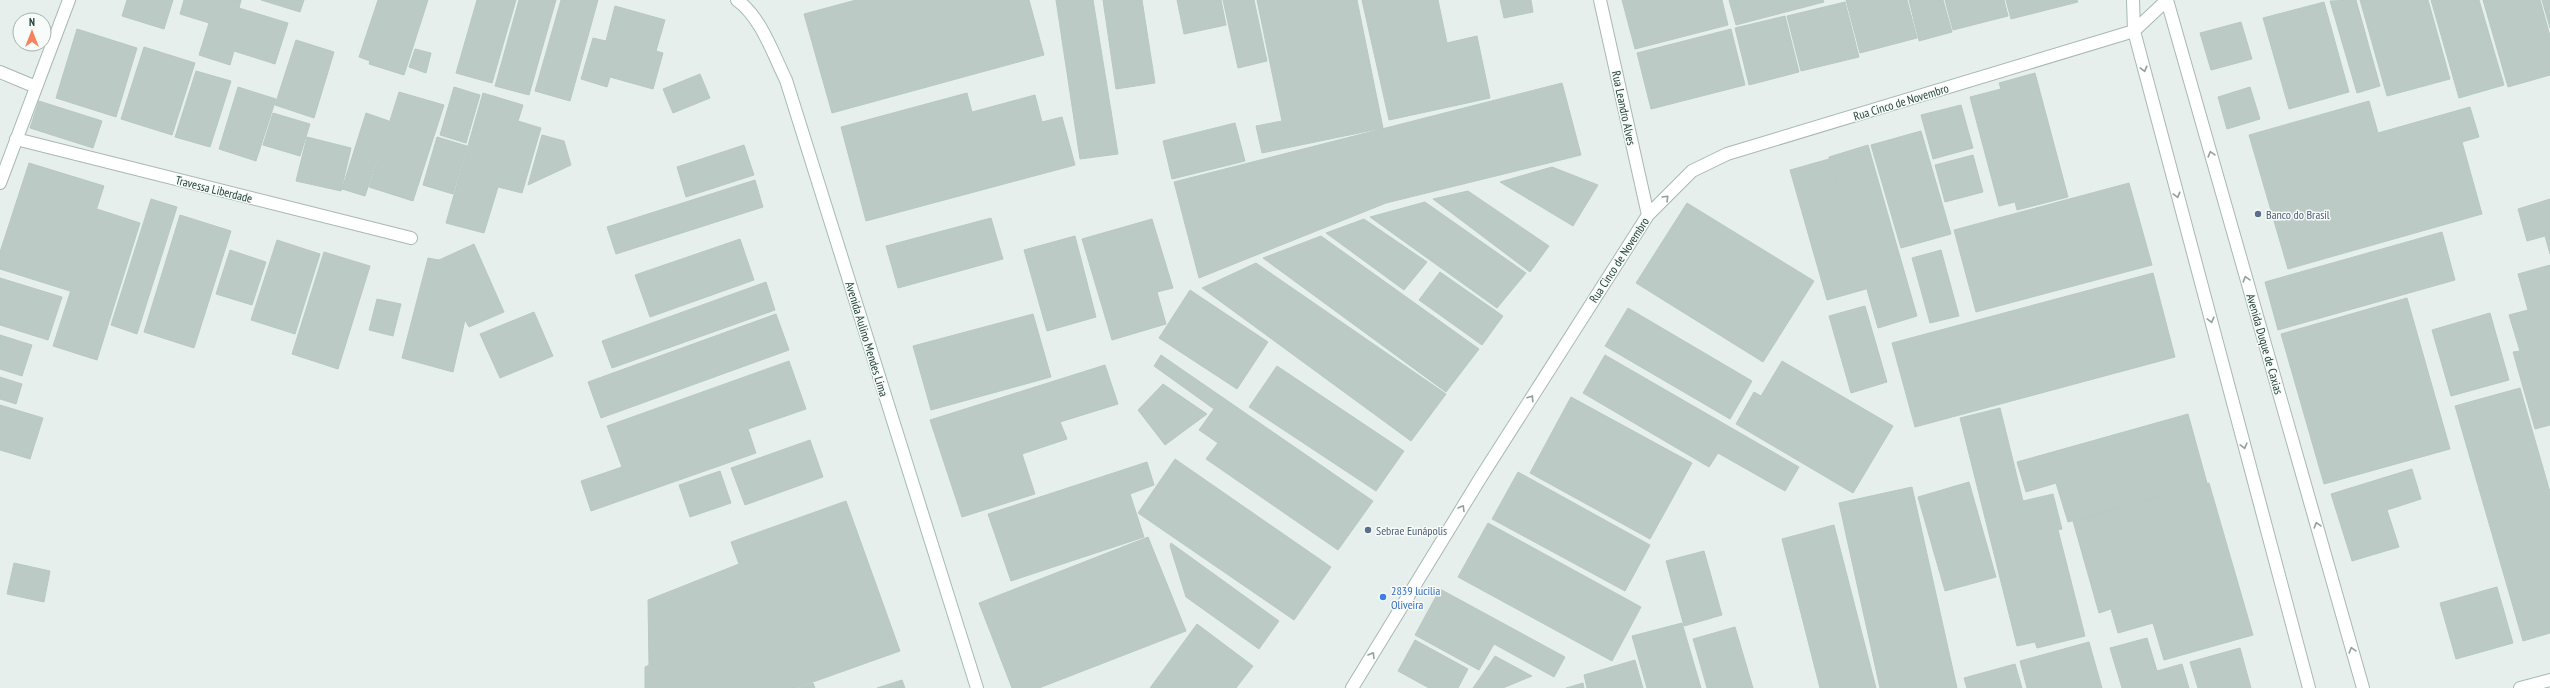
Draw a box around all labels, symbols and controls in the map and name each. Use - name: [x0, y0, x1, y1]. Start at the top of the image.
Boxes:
- north arrow: [12, 12, 52, 52]
- text: N: [29, 15, 35, 29]
- one-way arrow: [2139, 66, 2147, 72]
- street label: Rua Leandro Alves: [1609, 69, 1639, 147]
- street label: Rua Cinco de Novembro: [1852, 80, 1950, 124]
- one-way arrow: [2207, 151, 2216, 158]
- street label: Travessa Liberdade: [174, 172, 254, 206]
- one-way arrow: [2172, 191, 2181, 198]
- one-way arrow: [1661, 195, 1669, 202]
- place label: Banco do Brasil: [2266, 207, 2330, 222]
- marker: Banco do Brasil: [2253, 209, 2263, 219]
- street label: Rua Cinco de Novembro: [1586, 214, 1652, 306]
- one-way arrow: [2243, 276, 2251, 283]
- street label: Avenida Aulino Mendes Lima: [842, 280, 892, 398]
- street label: Avenida Duque de Caxias: [2243, 292, 2287, 396]
- one-way arrow: [2206, 317, 2215, 324]
- one-way arrow: [1526, 395, 1534, 402]
- one-way arrow: [2240, 443, 2248, 449]
- one-way arrow: [1457, 505, 1464, 512]
- one-way arrow: [2313, 522, 2322, 529]
- place label: Sebrae Eunápolis: [1376, 523, 1447, 538]
- marker: Sebrae Eunápolis: [1363, 525, 1373, 535]
- place label: 2839 lucilia Oliveira: [1391, 583, 1440, 612]
- marker: 2839 lucilia Oliveira: [1378, 592, 1388, 602]
- one-way arrow: [2348, 647, 2357, 654]
- one-way arrow: [1367, 652, 1375, 659]

